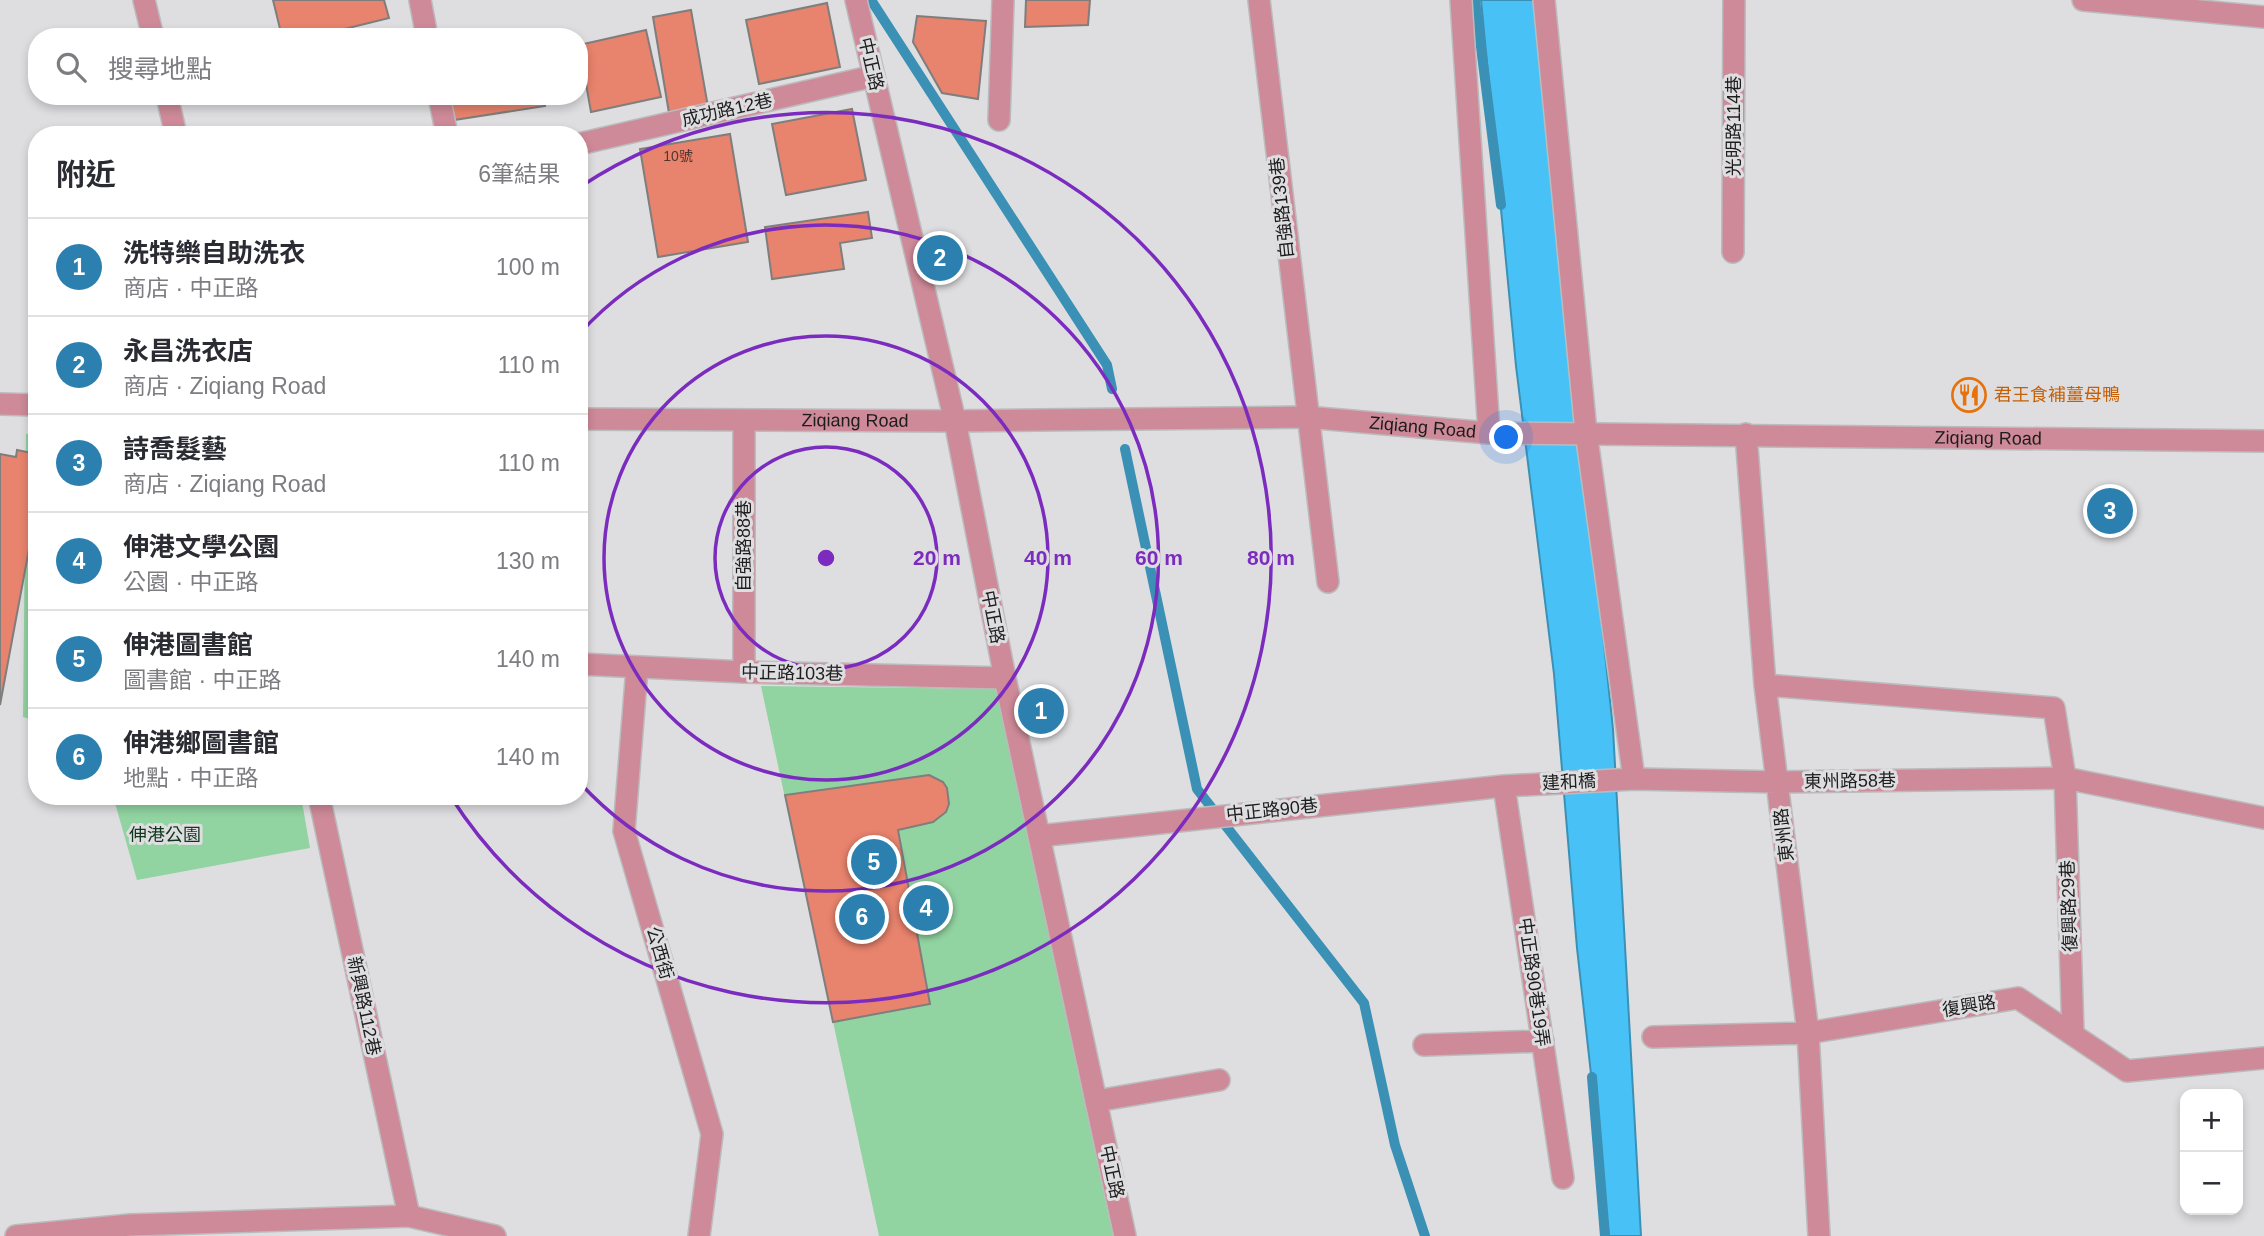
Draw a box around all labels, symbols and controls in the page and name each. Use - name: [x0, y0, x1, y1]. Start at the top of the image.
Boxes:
- search box: [28, 28, 588, 105]
- street label: 中正路: [855, 35, 887, 93]
- icon: search: [52, 48, 90, 86]
- text: 搜尋地點: [108, 54, 212, 84]
- street label: 光明路114巷: [1724, 76, 1744, 176]
- street label: 成功路12巷: [680, 90, 774, 130]
- house number: 10號: [663, 148, 693, 164]
- street label: 自強路139巷: [1267, 156, 1297, 260]
- text: 附近: [56, 158, 116, 191]
- text: 6筆結果: [478, 161, 560, 187]
- pin: 2: [917, 232, 963, 284]
- text: 洗特樂自助洗衣: [123, 238, 305, 268]
- text: 1: [73, 254, 85, 280]
- text: 100 m: [496, 254, 560, 280]
- text: 商店 · 中正路: [123, 275, 258, 301]
- text: 永昌洗衣店: [123, 336, 253, 366]
- text: 2: [73, 352, 85, 378]
- text: 110 m: [498, 352, 560, 378]
- text: 商店 · Ziqiang Road: [123, 373, 326, 399]
- restaurant icon: 君王食補薑母鴨: [1950, 376, 1988, 414]
- place label: 君王食補薑母鴨: [1994, 385, 2120, 405]
- street label: Ziqiang Road: [801, 410, 909, 431]
- street label: Ziqiang Road: [1368, 413, 1477, 442]
- your location: [1489, 420, 1523, 454]
- street label: Ziqiang Road: [1935, 428, 2042, 449]
- text: 詩喬髮藝: [123, 434, 227, 464]
- text: 3: [73, 450, 85, 476]
- text: 110 m: [498, 450, 560, 476]
- text: 商店 · Ziqiang Road: [123, 471, 326, 497]
- pin: 3: [2087, 485, 2133, 537]
- street label: 自強路88巷: [734, 500, 754, 592]
- text: 伸港文學公園: [123, 532, 279, 562]
- centre of rings: [814, 546, 838, 570]
- text: 20 m: [913, 546, 961, 569]
- text: 40 m: [1024, 546, 1072, 569]
- text: 60 m: [1135, 546, 1183, 569]
- text: 80 m: [1247, 546, 1295, 569]
- text: 4: [73, 548, 85, 574]
- text: 130 m: [496, 548, 560, 574]
- text: 公園 · 中正路: [123, 569, 258, 595]
- street label: 中正路: [978, 589, 1008, 645]
- text: 伸港圖書館: [123, 630, 253, 660]
- text: 5: [73, 646, 85, 672]
- text: 140 m: [496, 646, 560, 672]
- street label: 中正路103巷: [741, 662, 843, 684]
- text: 圖書館 · 中正路: [123, 667, 281, 693]
- pin: 1: [1018, 685, 1064, 737]
- text: 伸港鄉圖書館: [123, 728, 279, 758]
- text: 6: [73, 744, 85, 770]
- text: 140 m: [496, 744, 560, 770]
- text: 地點 · 中正路: [123, 765, 258, 791]
- street label: 東州路58巷: [1804, 770, 1896, 792]
- street label: 建和橋: [1542, 771, 1596, 793]
- street label: 中正路90巷: [1225, 795, 1319, 825]
- street label: 東州路: [1771, 807, 1797, 863]
- park label: 伸港公園: [129, 825, 201, 845]
- pin: 5: [851, 836, 897, 888]
- street label: 復興路29巷: [2057, 860, 2081, 952]
- pin: 4: [903, 882, 949, 934]
- pin: 6: [839, 891, 885, 943]
- street label: 中正路90巷19弄: [1515, 916, 1553, 1048]
- street label: 公西街: [643, 924, 677, 982]
- street label: 新興路112巷: [344, 955, 384, 1057]
- street label: 復興路: [1941, 992, 1997, 1020]
- map controls: [2180, 1089, 2243, 1215]
- button: +: [2180, 1089, 2243, 1152]
- street label: 中正路: [1097, 1144, 1127, 1200]
- button: −: [2180, 1152, 2243, 1215]

